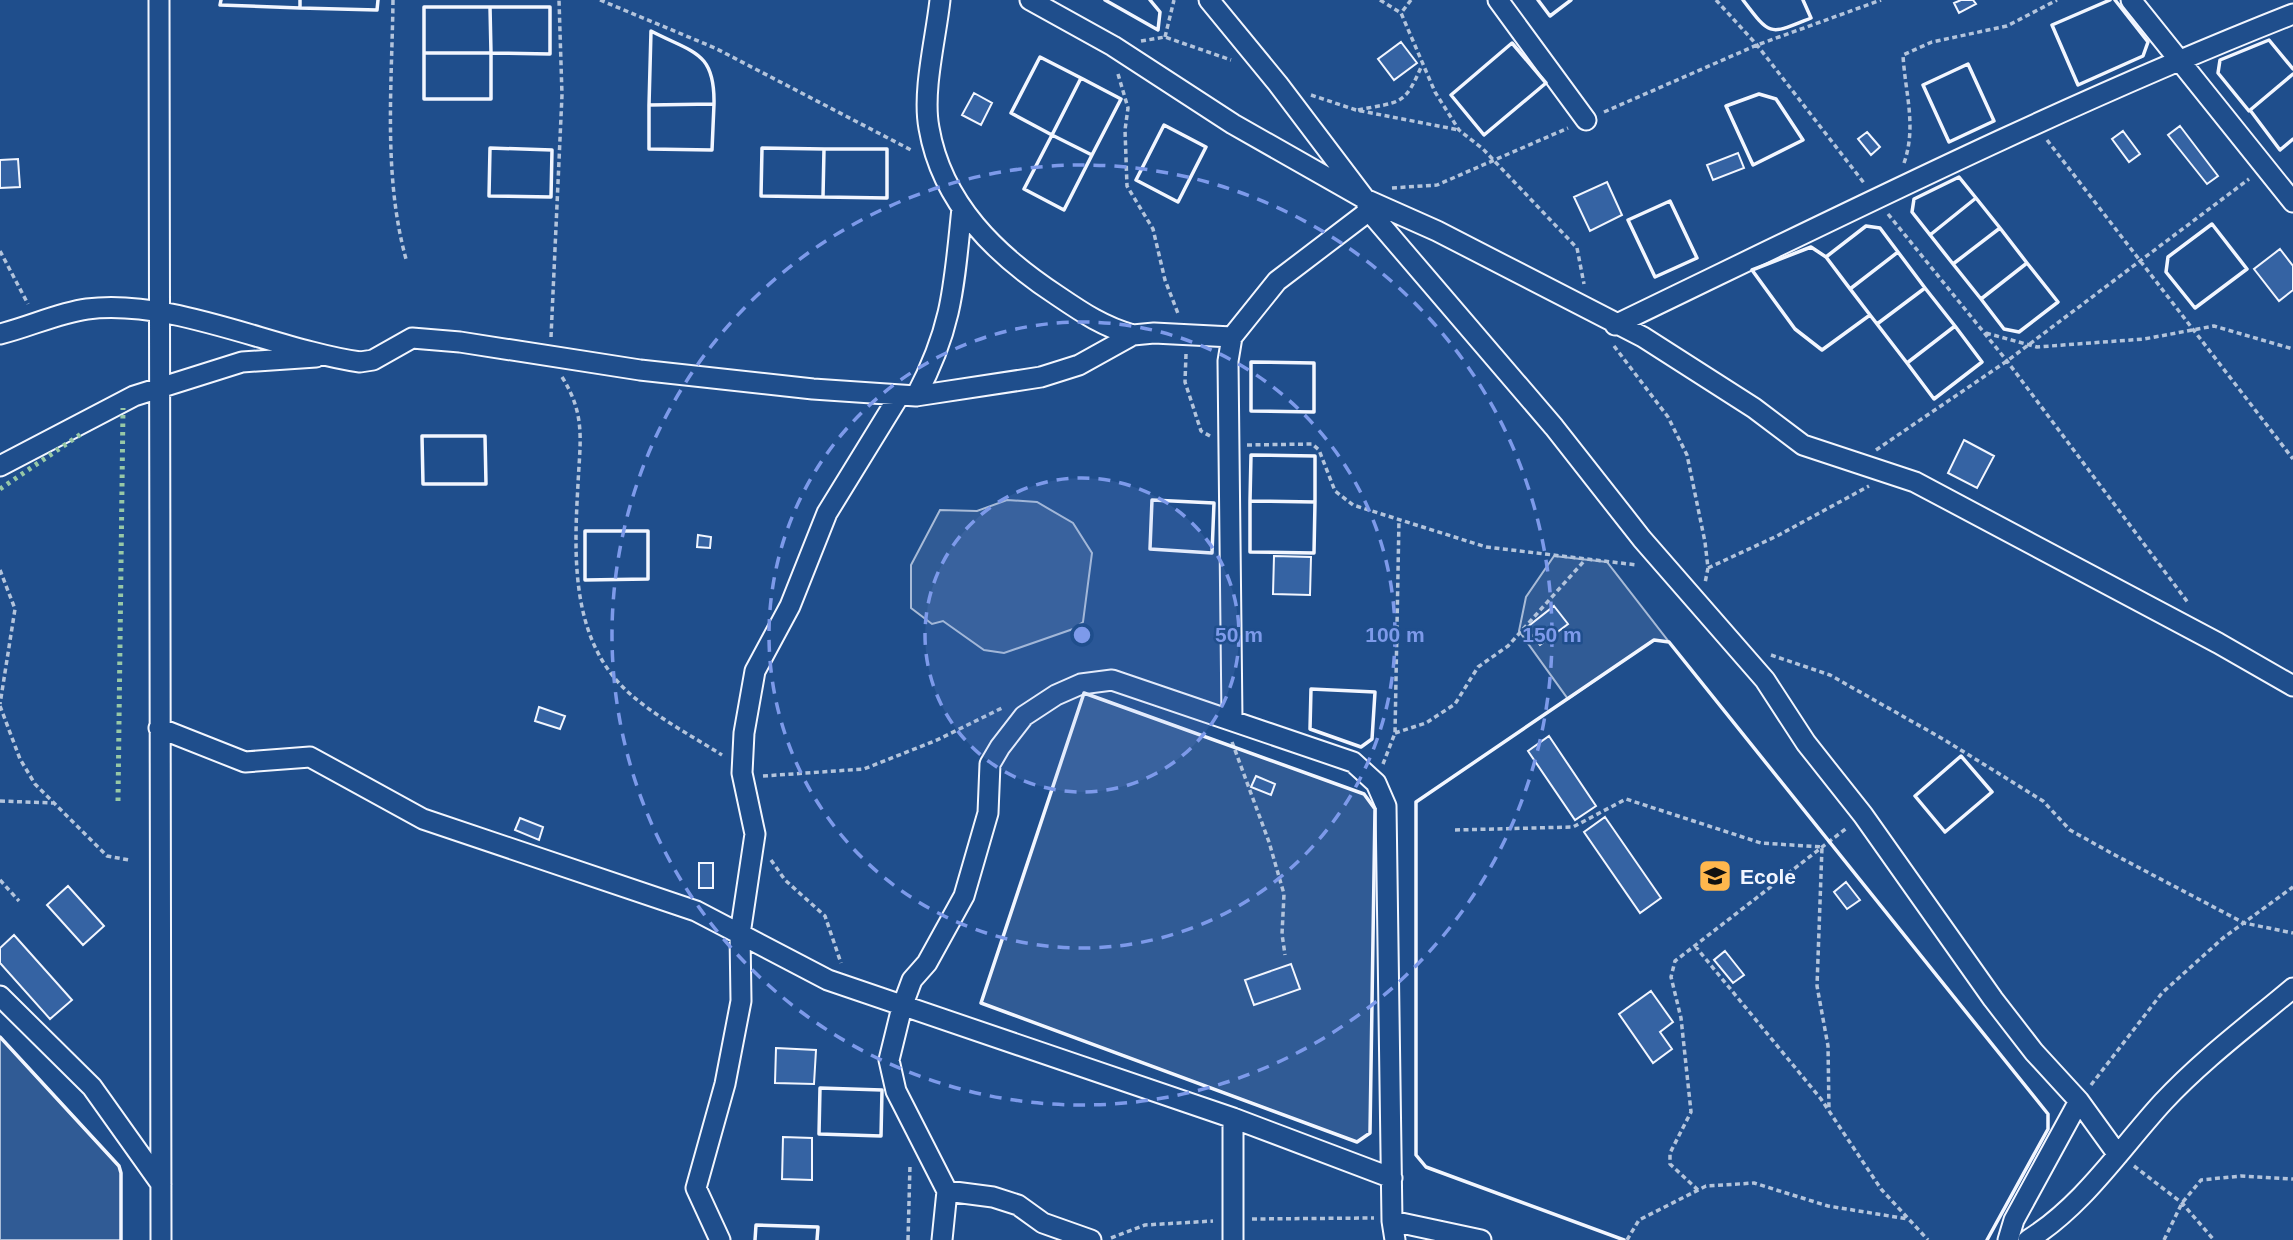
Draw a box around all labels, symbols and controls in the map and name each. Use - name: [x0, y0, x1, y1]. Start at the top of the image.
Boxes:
- centre of rings: [1070, 623, 1094, 647]
- text: 50 m: [1215, 623, 1263, 646]
- text: 100 m: [1365, 623, 1425, 646]
- text: 150 m: [1522, 623, 1582, 646]
- school or university icon: Ecole: [1696, 857, 1734, 895]
- place label: Ecole: [1740, 865, 1796, 888]

